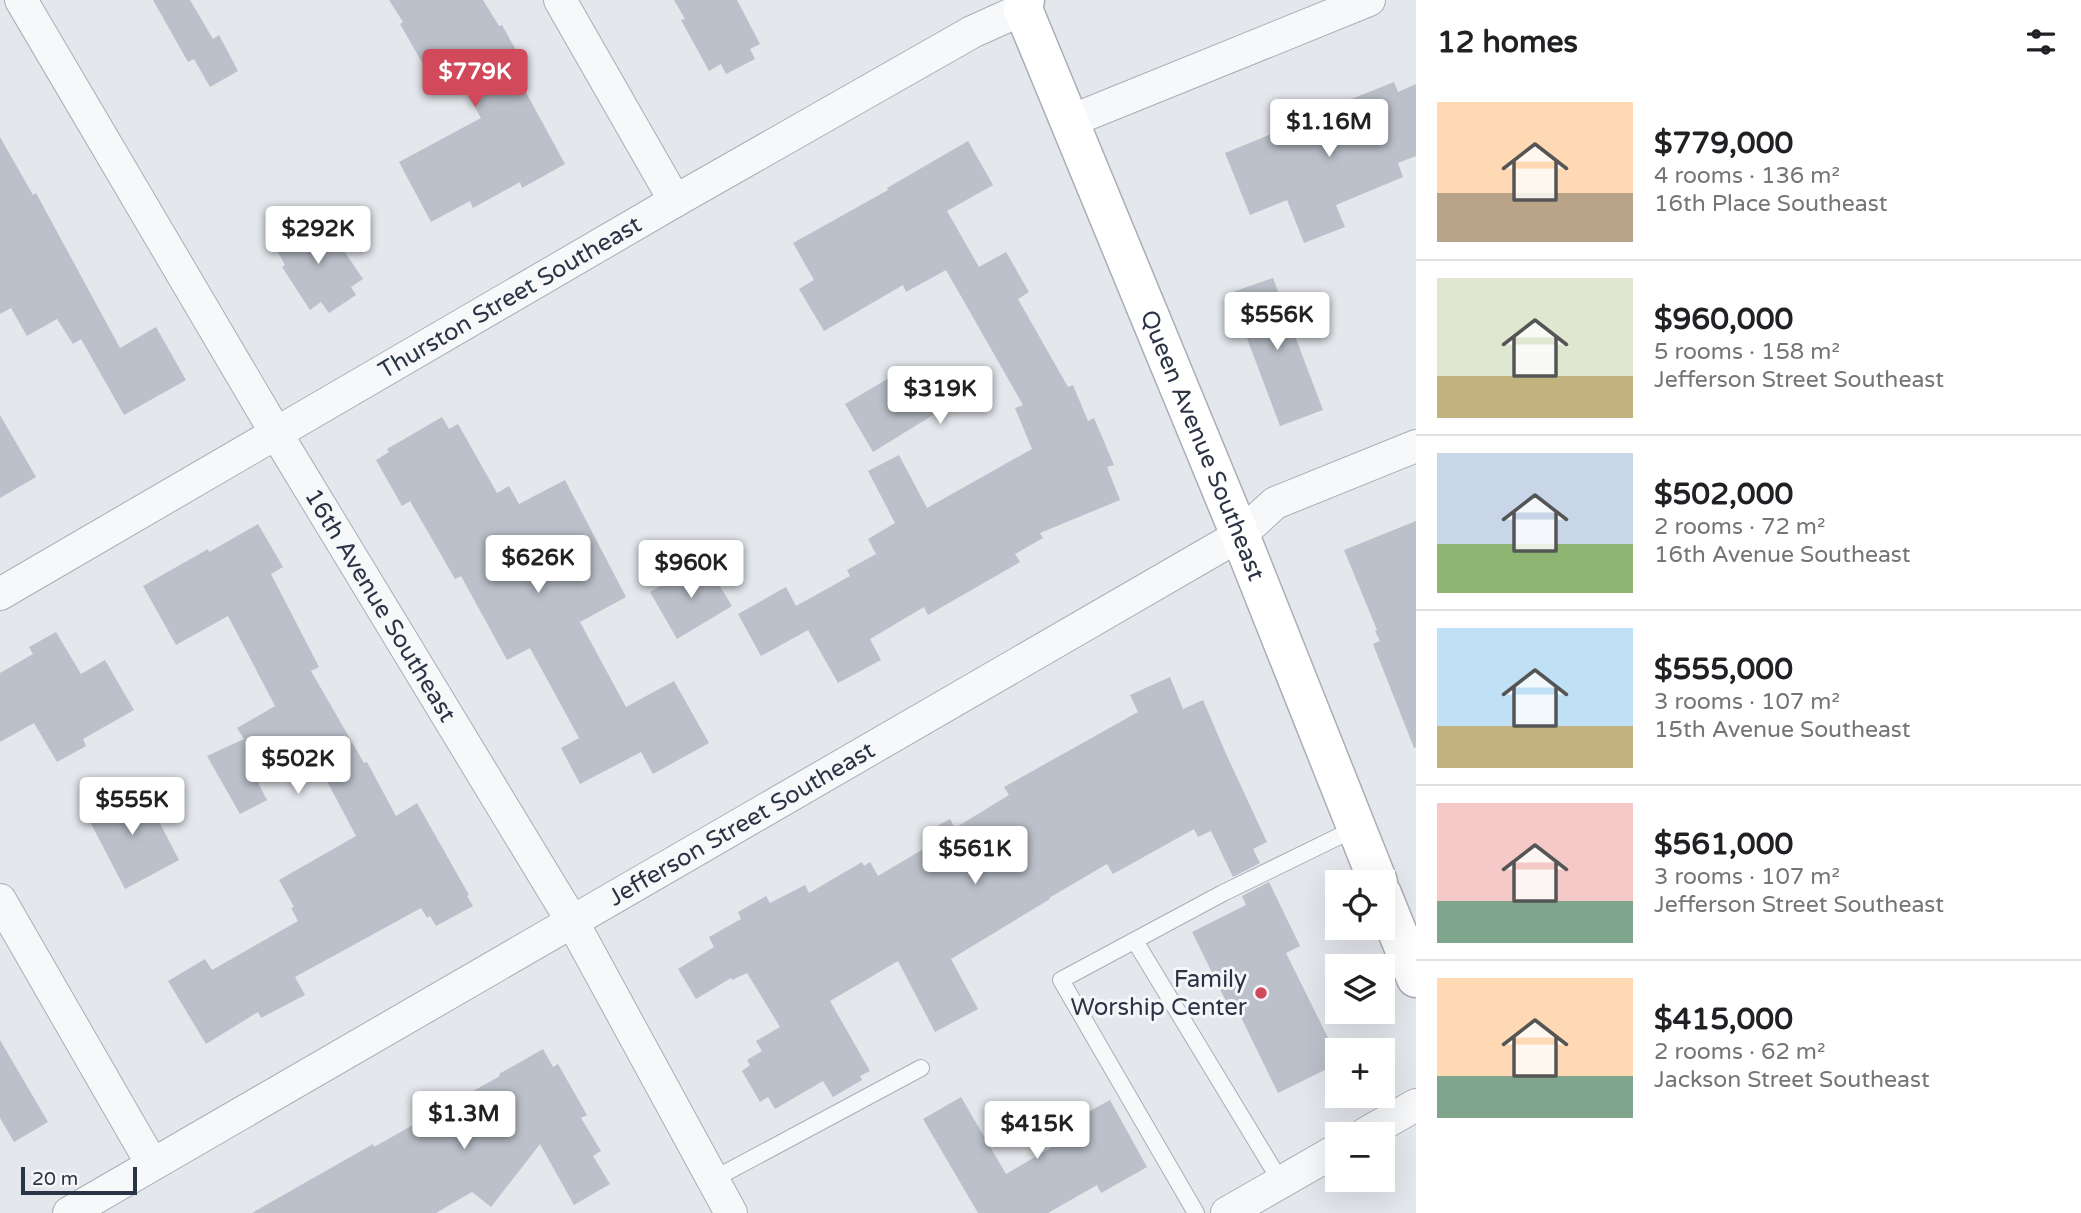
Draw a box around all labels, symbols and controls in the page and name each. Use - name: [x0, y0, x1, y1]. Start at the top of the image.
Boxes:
- icon: filters: [2022, 23, 2060, 61]
- text: 12 homes: [1437, 24, 1578, 61]
- pin: $779K: [426, 50, 524, 109]
- text: $779K: [439, 58, 511, 86]
- pin: $1.16M: [1272, 100, 1386, 159]
- text: $1.16M: [1286, 108, 1372, 136]
- text: $779,000: [1654, 125, 1793, 162]
- icon: home: [1493, 130, 1577, 214]
- text: 4 rooms · 136 m²: [1654, 162, 1840, 190]
- text: 16th Place Southeast: [1654, 190, 1887, 218]
- pin: $292K: [269, 206, 367, 266]
- street label: Thurston Street Southeast: [374, 210, 647, 385]
- text: $292K: [282, 215, 354, 243]
- pin: $556K: [1228, 292, 1326, 352]
- text: $556K: [1241, 301, 1313, 329]
- text: $960,000: [1654, 301, 1793, 338]
- street label: Queen Avenue Southeast: [1134, 306, 1271, 585]
- icon: home: [1493, 306, 1577, 390]
- text: 5 rooms · 158 m²: [1654, 338, 1840, 366]
- pin: $319K: [891, 366, 989, 426]
- text: Jefferson Street Southeast: [1654, 366, 1944, 394]
- text: $319K: [904, 375, 976, 403]
- text: $502,000: [1654, 476, 1793, 513]
- icon: home: [1493, 481, 1577, 565]
- street label: 16th Avenue Southeast: [298, 483, 462, 728]
- text: 2 rooms · 72 m²: [1654, 513, 1825, 541]
- pin: $626K: [489, 536, 587, 595]
- pin: $960K: [642, 540, 740, 600]
- text: 16th Avenue Southeast: [1654, 541, 1911, 569]
- text: $626K: [502, 544, 574, 572]
- text: $960K: [655, 549, 727, 577]
- text: $555,000: [1654, 651, 1793, 688]
- icon: home: [1493, 656, 1577, 740]
- text: 3 rooms · 107 m²: [1654, 688, 1840, 716]
- text: 15th Avenue Southeast: [1654, 716, 1911, 744]
- pin: $502K: [249, 736, 347, 796]
- street label: Jefferson Street Southeast: [603, 736, 880, 913]
- text: $502K: [262, 745, 334, 773]
- pin: $555K: [83, 778, 181, 837]
- text: $555K: [96, 786, 168, 814]
- pin: $561K: [926, 826, 1024, 886]
- text: $561,000: [1654, 826, 1793, 863]
- icon: home: [1493, 831, 1577, 915]
- text: $561K: [939, 835, 1011, 863]
- text: 3 rooms · 107 m²: [1654, 863, 1840, 891]
- map controls: [1325, 870, 1395, 1192]
- button: locate: [1325, 870, 1395, 940]
- text: Jefferson Street Southeast: [1654, 891, 1944, 919]
- button: layers: [1325, 954, 1395, 1024]
- place label: Family Worship Center: [1071, 965, 1248, 1022]
- marker: Family Worship Center: [1253, 985, 1269, 1001]
- text: $415,000: [1654, 1001, 1793, 1038]
- icon: home: [1493, 1006, 1577, 1090]
- button: +: [1325, 1038, 1395, 1108]
- text: 2 rooms · 62 m²: [1654, 1038, 1825, 1066]
- text: Jackson Street Southeast: [1654, 1066, 1930, 1094]
- pin: $1.3M: [415, 1092, 513, 1151]
- text: $1.3M: [428, 1100, 500, 1128]
- pin: $415K: [988, 1102, 1086, 1161]
- text: $415K: [1001, 1110, 1073, 1138]
- button: −: [1325, 1122, 1395, 1192]
- scale bar: [21, 1164, 136, 1196]
- text: 20 m: [32, 1168, 78, 1190]

